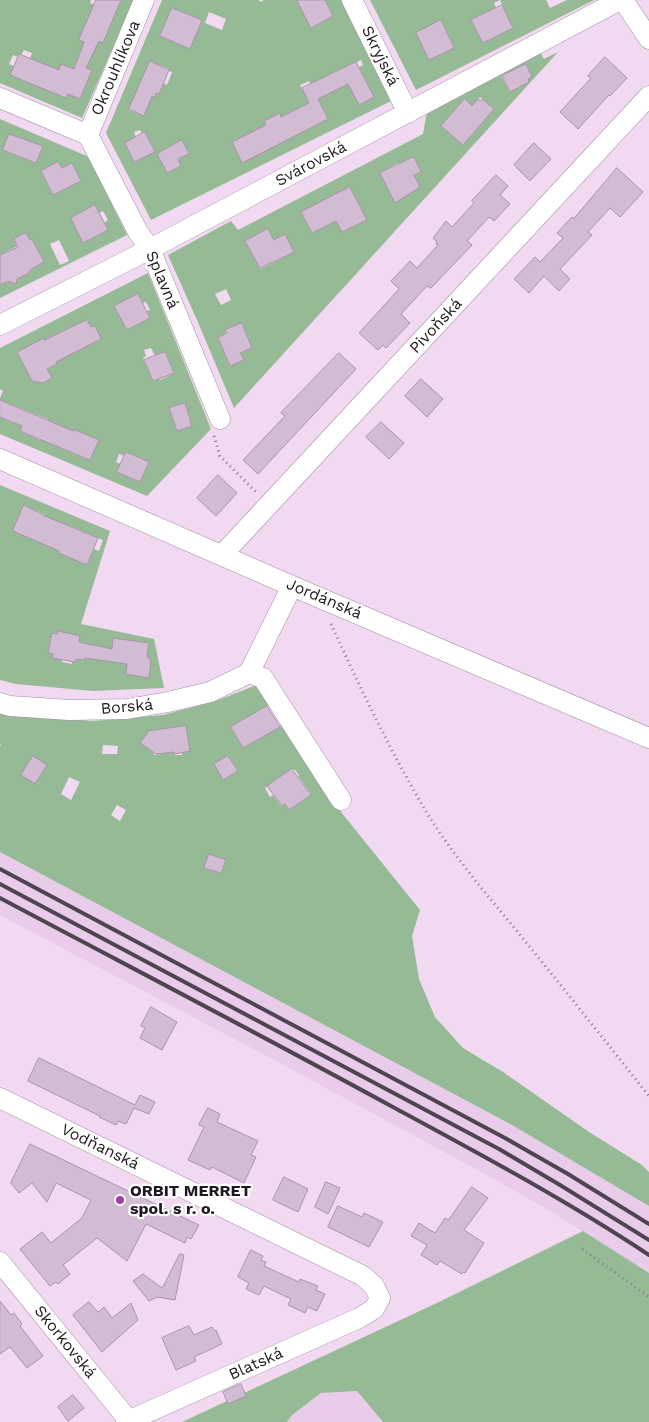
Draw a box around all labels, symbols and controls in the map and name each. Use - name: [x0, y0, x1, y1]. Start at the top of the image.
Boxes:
- street label: Okrouhlíkova: [87, 18, 145, 118]
- street label: Skryjská: [357, 23, 403, 89]
- street label: Svárovská: [272, 137, 350, 191]
- street label: Splavná: [141, 248, 183, 312]
- street label: Pivoňská: [406, 294, 466, 358]
- street label: Jordánská: [283, 574, 365, 624]
- street label: Borská: [100, 695, 154, 719]
- street label: Vodňanská: [58, 1120, 142, 1174]
- place label: ORBIT MERRET spol. s r. o.: [130, 1181, 251, 1219]
- marker: ORBIT MERRET spol. s r. o.: [114, 1194, 126, 1206]
- street label: Skorkovská: [30, 1302, 100, 1382]
- street label: Blatská: [226, 1344, 286, 1384]

